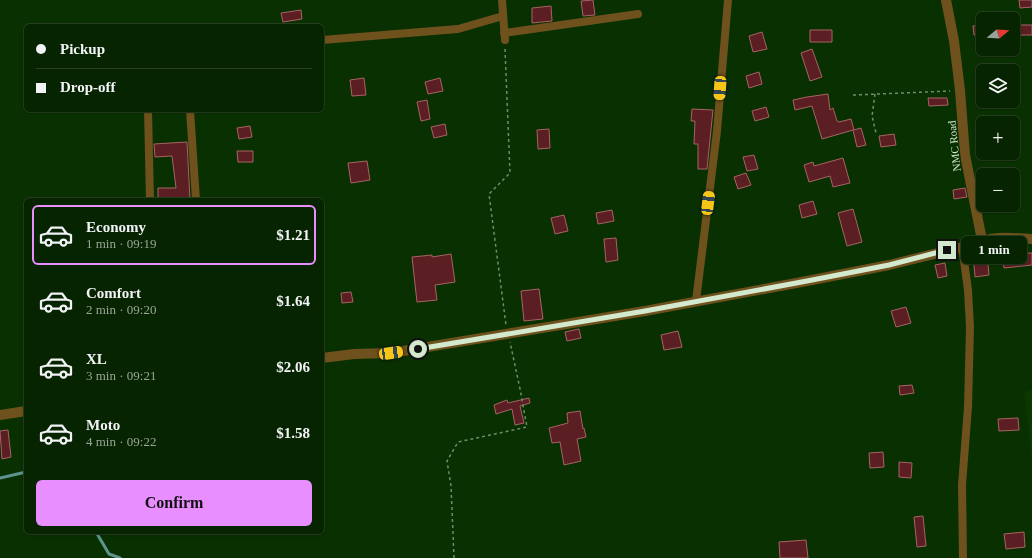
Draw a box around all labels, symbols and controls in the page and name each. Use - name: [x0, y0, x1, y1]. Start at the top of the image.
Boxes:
- north arrow: [976, 12, 1020, 56]
- map controls: [976, 12, 1020, 212]
- text: Pickup: [60, 41, 105, 57]
- button: layers: [976, 64, 1020, 108]
- car: [713, 76, 727, 100]
- text: Drop-off: [60, 79, 116, 95]
- button: +: [976, 116, 1020, 160]
- street label: NMC Road: [945, 120, 963, 172]
- button: −: [976, 168, 1020, 212]
- car: [701, 190, 715, 216]
- icon: car: [38, 217, 74, 253]
- text: Economy: [86, 219, 146, 235]
- text: $1.21: [276, 227, 310, 243]
- text: 1 min · 09:19: [86, 236, 156, 251]
- callout: 1 min: [961, 236, 1027, 264]
- route end: [938, 241, 956, 259]
- text: 1 min: [978, 242, 1010, 257]
- icon: car: [38, 283, 74, 319]
- text: Comfort: [86, 285, 141, 301]
- text: $1.64: [276, 293, 310, 309]
- text: 2 min · 09:20: [86, 302, 156, 317]
- route start: [409, 340, 427, 358]
- car: [378, 345, 404, 361]
- icon: car: [38, 349, 74, 385]
- text: XL: [86, 351, 107, 367]
- text: $2.06: [276, 359, 310, 375]
- text: 3 min · 09:21: [86, 368, 156, 383]
- icon: car: [38, 415, 74, 451]
- text: Moto: [86, 417, 120, 433]
- text: $1.58: [276, 425, 310, 441]
- text: 4 min · 09:22: [86, 434, 156, 449]
- button: Confirm: [36, 480, 312, 526]

